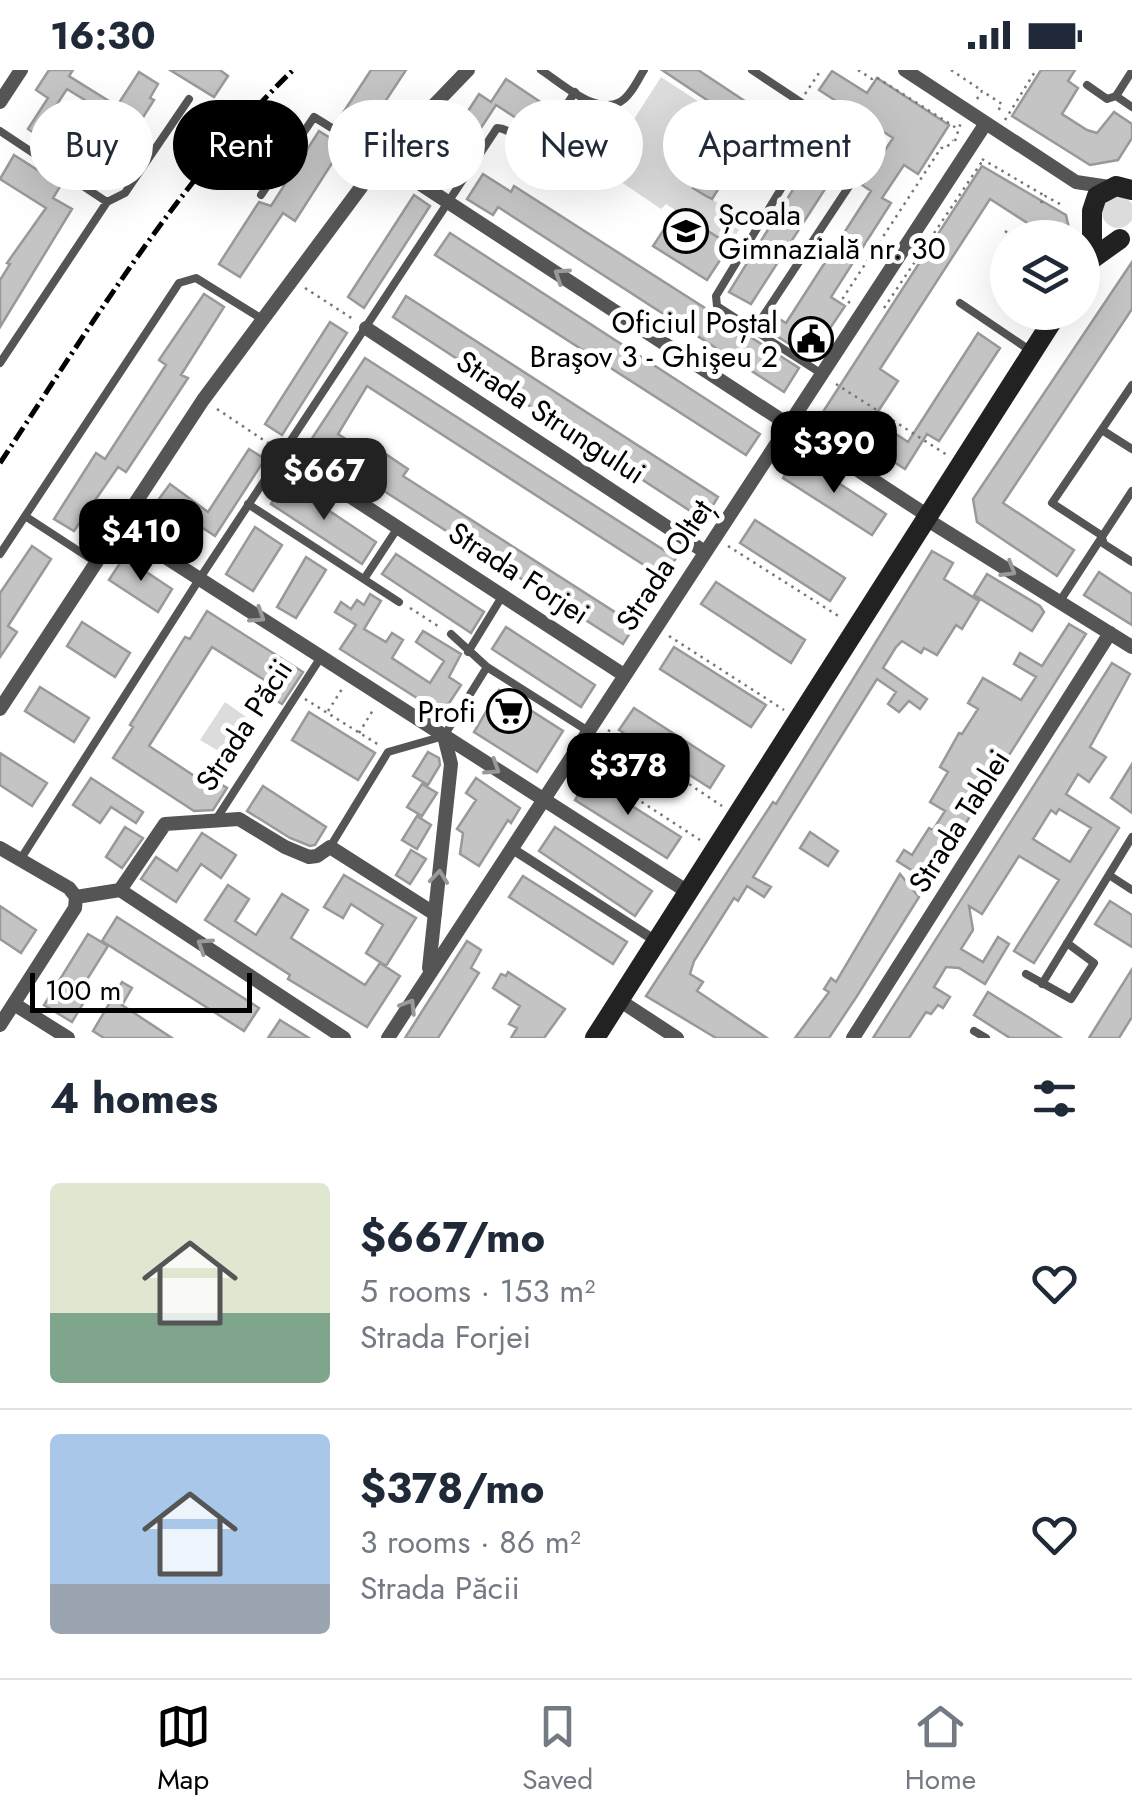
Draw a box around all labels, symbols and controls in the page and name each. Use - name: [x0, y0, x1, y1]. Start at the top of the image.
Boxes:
- text: 16:30: [50, 8, 156, 63]
- chip: Buy: [30, 100, 153, 190]
- chip: Rent: [173, 100, 308, 190]
- chip: Filters: [328, 100, 485, 190]
- chip: New: [505, 100, 643, 190]
- chip: Apartment: [663, 100, 886, 190]
- place label: Școala Gimnazială nr. 30: [718, 193, 946, 270]
- school or university icon: Școala Gimnazială nr. 30: [663, 208, 709, 254]
- map controls: [990, 220, 1100, 330]
- button: layers: [990, 220, 1100, 330]
- one-way arrow: [553, 269, 571, 288]
- place label: Oficiul Poștal Braşov 3 - Ghişeu 2: [529, 301, 778, 378]
- public building icon: Oficiul Poștal Braşov 3 - Ghişeu 2: [788, 316, 834, 362]
- street label: Strada Strungului: [448, 340, 654, 494]
- pin: $390: [775, 411, 893, 496]
- text: $390: [793, 420, 875, 466]
- pin: $667: [265, 438, 383, 523]
- text: $667: [283, 447, 365, 493]
- street label: Strada Olteț: [605, 490, 723, 639]
- pin: $410: [82, 499, 200, 584]
- text: $410: [101, 508, 181, 554]
- street label: Strada Forjei: [440, 511, 598, 635]
- one-way arrow: [998, 558, 1016, 577]
- one-way arrow: [247, 604, 266, 622]
- street label: Strada Păcii: [185, 650, 303, 800]
- supermarket icon: Profi: [486, 688, 532, 734]
- place label: Profi: [418, 690, 476, 733]
- pin: $378: [569, 733, 687, 818]
- street label: Strada Tablei: [898, 741, 1020, 901]
- text: $378: [589, 742, 667, 788]
- one-way arrow: [482, 755, 500, 774]
- one-way arrow: [428, 869, 449, 885]
- one-way arrow: [197, 939, 215, 958]
- scale bar: [30, 968, 252, 1013]
- text: 100 m: [45, 970, 121, 1011]
- one-way arrow: [396, 999, 415, 1017]
- text: 4 homes: [50, 1068, 218, 1129]
- icon: filters: [1027, 1071, 1082, 1126]
- text: $667/mo: [360, 1207, 545, 1268]
- icon: home: [130, 1223, 250, 1343]
- icon: heart: [1027, 1256, 1082, 1311]
- text: 5 rooms · 153 m²: [360, 1268, 595, 1314]
- text: Strada Forjei: [360, 1314, 531, 1360]
- text: $378/mo: [360, 1458, 544, 1519]
- icon: home: [130, 1474, 250, 1594]
- icon: heart: [1027, 1507, 1082, 1562]
- text: 3 rooms · 86 m²: [360, 1519, 581, 1565]
- text: Strada Păcii: [360, 1565, 520, 1611]
- tab: Map: [156, 1699, 211, 1800]
- tab: Saved: [522, 1699, 593, 1800]
- tab: Home: [905, 1699, 976, 1800]

